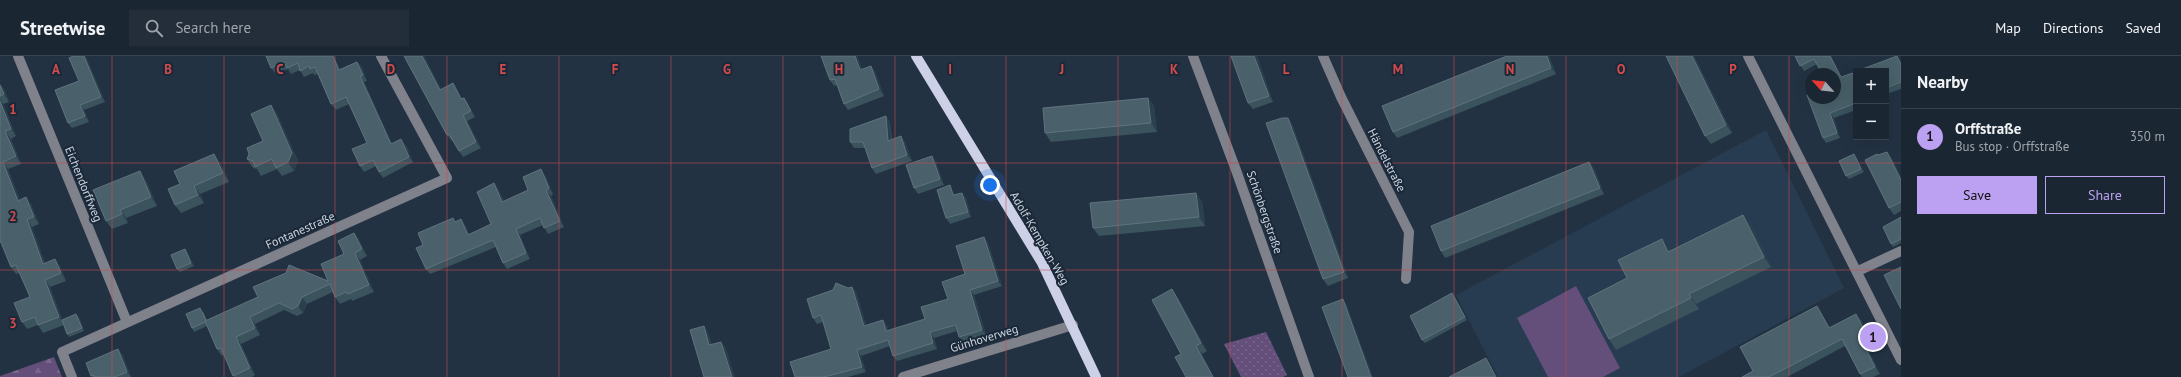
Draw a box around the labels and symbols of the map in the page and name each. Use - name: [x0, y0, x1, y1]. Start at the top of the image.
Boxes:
- text: A: [52, 61, 60, 78]
- text: B: [164, 61, 172, 78]
- text: C: [276, 61, 284, 78]
- text: D: [387, 61, 395, 78]
- text: E: [500, 61, 507, 78]
- text: F: [612, 61, 619, 78]
- text: G: [723, 61, 731, 78]
- text: H: [835, 61, 843, 78]
- text: I: [948, 61, 952, 78]
- text: J: [1059, 61, 1064, 78]
- text: K: [1170, 61, 1178, 78]
- text: L: [1283, 61, 1290, 78]
- text: M: [1393, 61, 1403, 78]
- text: N: [1506, 61, 1514, 78]
- text: O: [1617, 61, 1626, 78]
- text: P: [1729, 61, 1737, 78]
- north arrow: [1805, 68, 1841, 104]
- text: 1: [9, 101, 17, 118]
- street label: Händelstraße: [1365, 126, 1409, 194]
- street label: Eichendorffweg: [62, 144, 106, 224]
- street label: Schönbergstraße: [1244, 169, 1286, 255]
- your location: [980, 175, 1000, 195]
- street label: Adolf-Kempken-Weg: [1007, 189, 1073, 287]
- text: 2: [9, 208, 17, 225]
- street label: Fontanestraße: [263, 208, 337, 252]
- text: 3: [9, 315, 17, 332]
- street label: Günhoverweg: [948, 321, 1020, 355]
- pin: 1: [1860, 322, 1886, 352]

